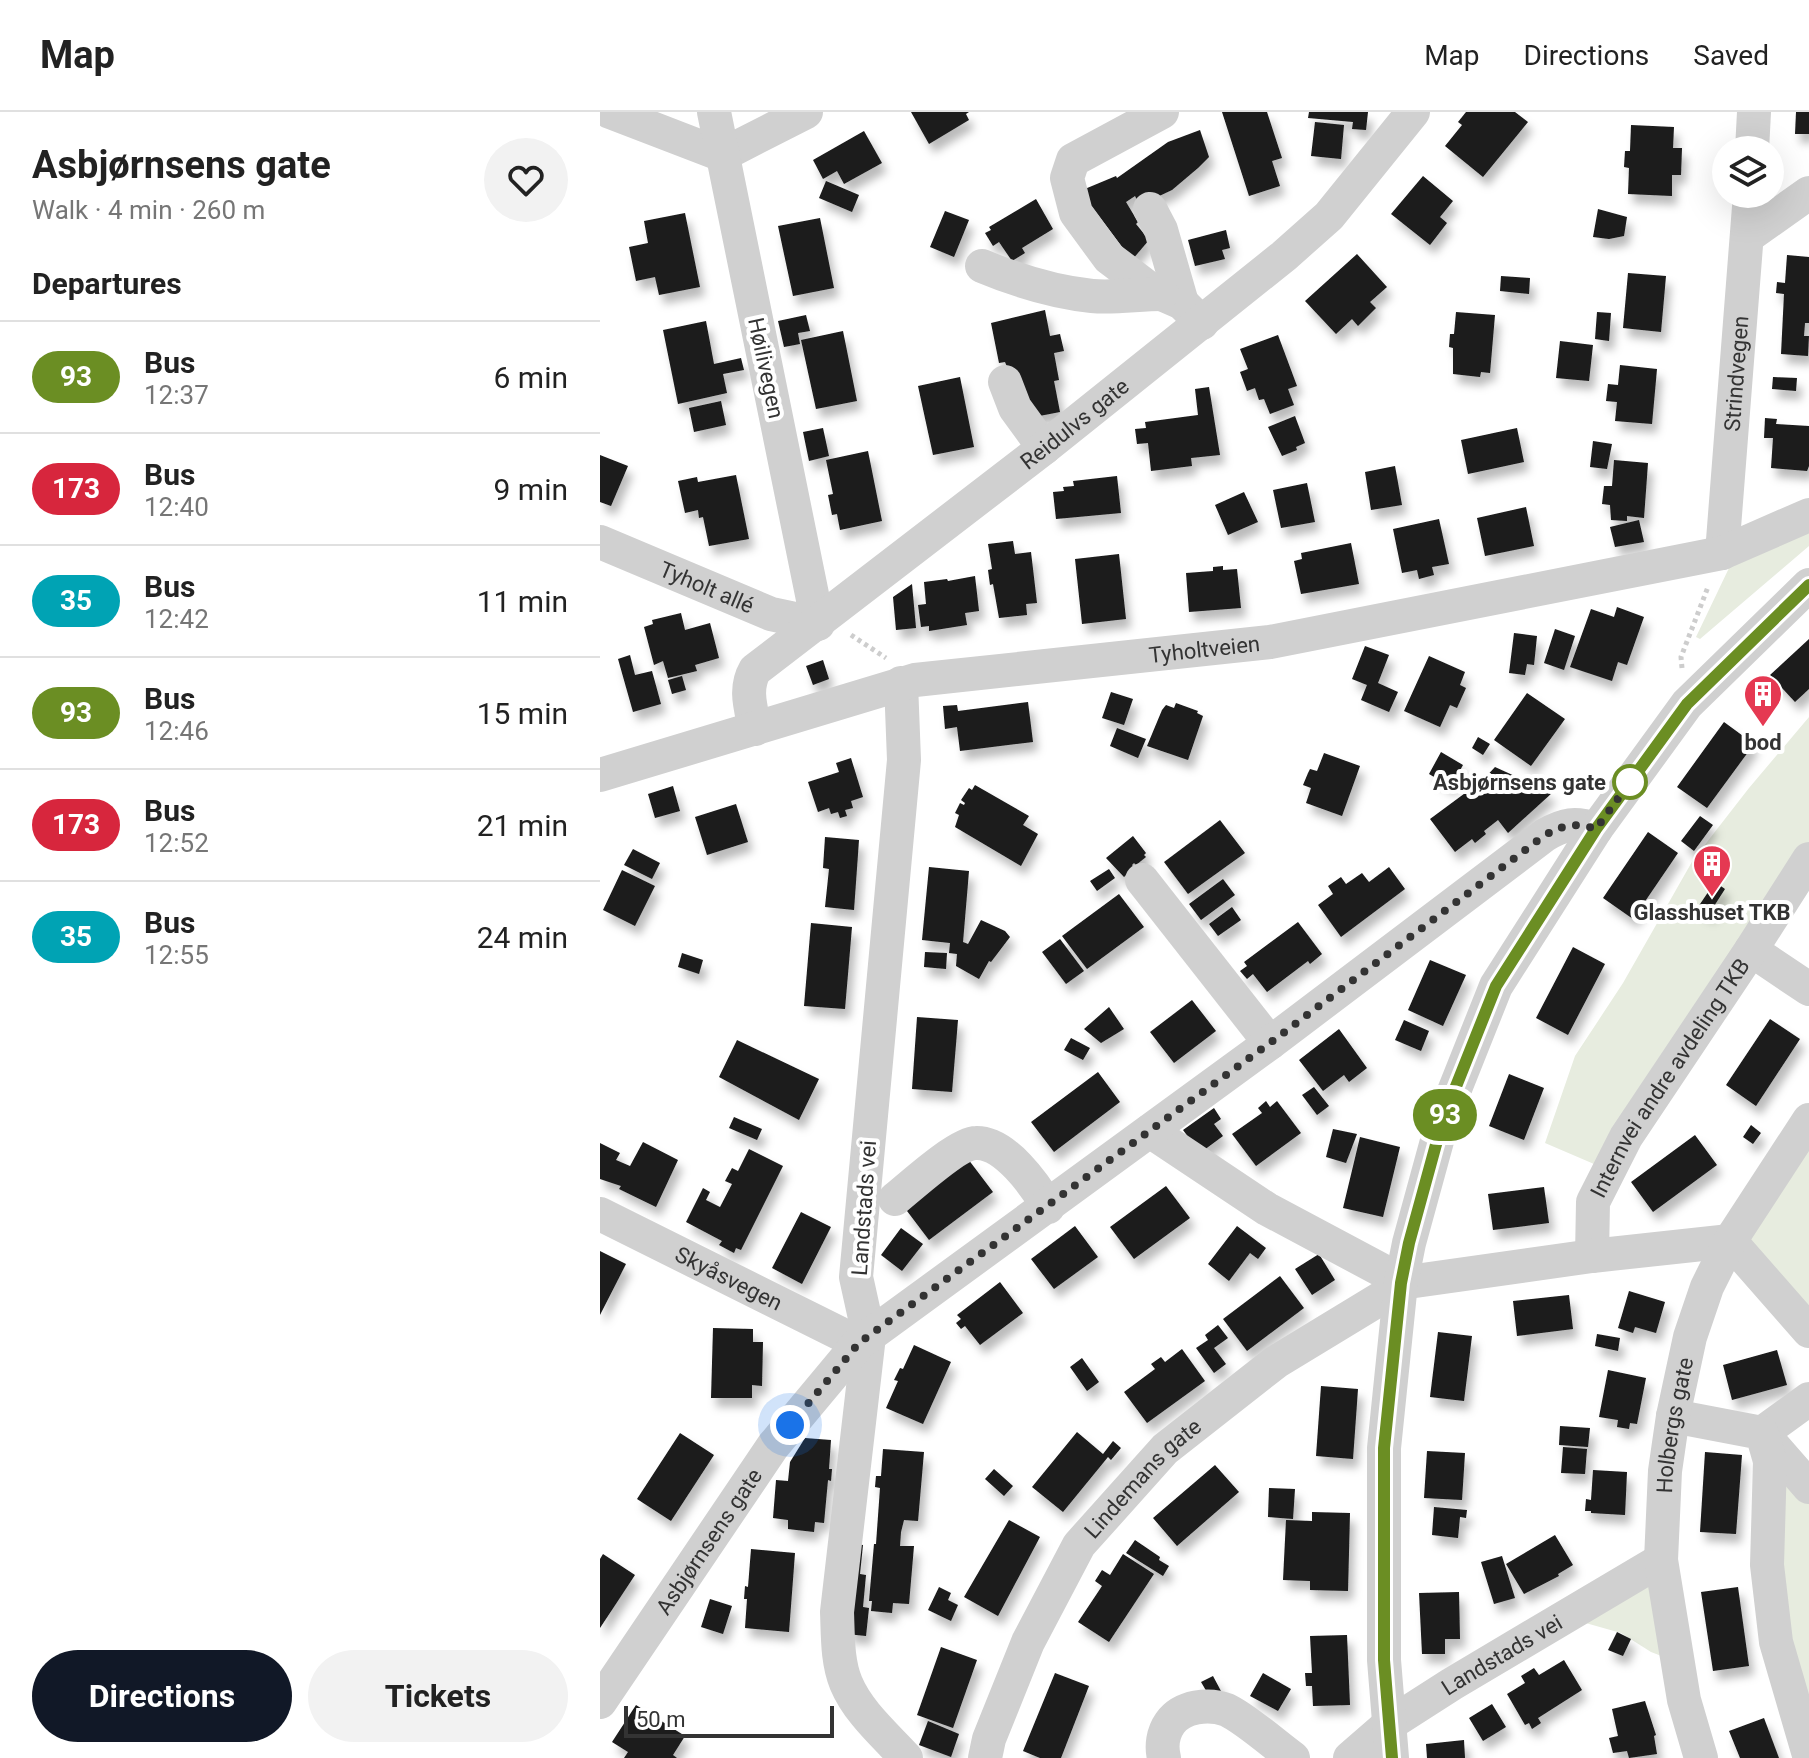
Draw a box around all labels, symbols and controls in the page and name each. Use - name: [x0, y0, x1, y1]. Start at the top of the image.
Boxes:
- text: Map: [40, 33, 115, 77]
- text: Map: [1424, 39, 1480, 72]
- text: Directions: [1524, 39, 1649, 72]
- text: Saved: [1693, 39, 1769, 72]
- map controls: [1712, 136, 1784, 208]
- button: layers: [1712, 136, 1784, 208]
- button: heart: [484, 138, 568, 222]
- text: Asbjørnsens gate: [32, 143, 331, 187]
- text: Walk · 4 min · 260 m: [32, 195, 265, 225]
- text: Departures: [32, 266, 182, 301]
- street label: Høilivegen: [743, 315, 789, 421]
- street label: Strindvegen: [1719, 315, 1753, 432]
- text: Bus: [144, 345, 195, 380]
- text: 93: [60, 360, 92, 393]
- text: 6 min: [494, 360, 568, 395]
- street label: Reidulvs gate: [1015, 373, 1134, 474]
- text: 12:37: [144, 380, 209, 410]
- text: Bus: [144, 457, 195, 492]
- text: 173: [52, 472, 100, 505]
- text: 9 min: [494, 472, 568, 507]
- text: 12:40: [144, 492, 209, 522]
- street label: Tyholt allé: [656, 556, 758, 618]
- text: Bus: [144, 569, 195, 604]
- text: 35: [60, 584, 92, 617]
- text: 11 min: [477, 584, 568, 619]
- text: 12:42: [144, 604, 209, 634]
- street label: Tyholtveien: [1148, 631, 1261, 667]
- building icon: bod: [1742, 673, 1784, 728]
- text: Bus: [144, 681, 195, 716]
- text: 93: [60, 696, 92, 729]
- text: 15 min: [477, 696, 568, 731]
- text: 12:46: [144, 716, 209, 746]
- place label: bod: [1744, 730, 1782, 755]
- marker: Asbjørnsens gate: [1613, 765, 1647, 799]
- place label: Asbjørnsens gate: [1433, 770, 1606, 795]
- text: Bus: [144, 793, 195, 828]
- text: 173: [52, 808, 100, 841]
- text: 21 min: [477, 808, 568, 843]
- text: 12:52: [144, 828, 209, 858]
- building icon: Glasshuset TKB: [1691, 843, 1733, 898]
- place label: Glasshuset TKB: [1633, 900, 1791, 925]
- text: Bus: [144, 905, 195, 940]
- text: 35: [60, 920, 92, 953]
- text: 24 min: [477, 920, 568, 955]
- text: 12:55: [144, 940, 209, 970]
- street label: Internvei andre avdeling TKB: [1585, 954, 1754, 1201]
- line badge: 93: [1409, 1089, 1481, 1141]
- text: 93: [1429, 1098, 1461, 1131]
- street label: Landstads vei: [847, 1139, 881, 1277]
- street label: Skyåsvegen: [671, 1241, 786, 1315]
- street label: Holbergs gate: [1652, 1355, 1698, 1494]
- your location: [770, 1405, 810, 1445]
- street label: Lindemans gate: [1079, 1413, 1206, 1543]
- street label: Asbjørnsens gate: [650, 1464, 767, 1619]
- street label: Landstads vei: [1437, 1609, 1566, 1700]
- button: Directions: [32, 1650, 292, 1742]
- button: Tickets: [308, 1650, 568, 1742]
- scale bar: [624, 1702, 834, 1738]
- text: 50 m: [636, 1707, 685, 1732]

